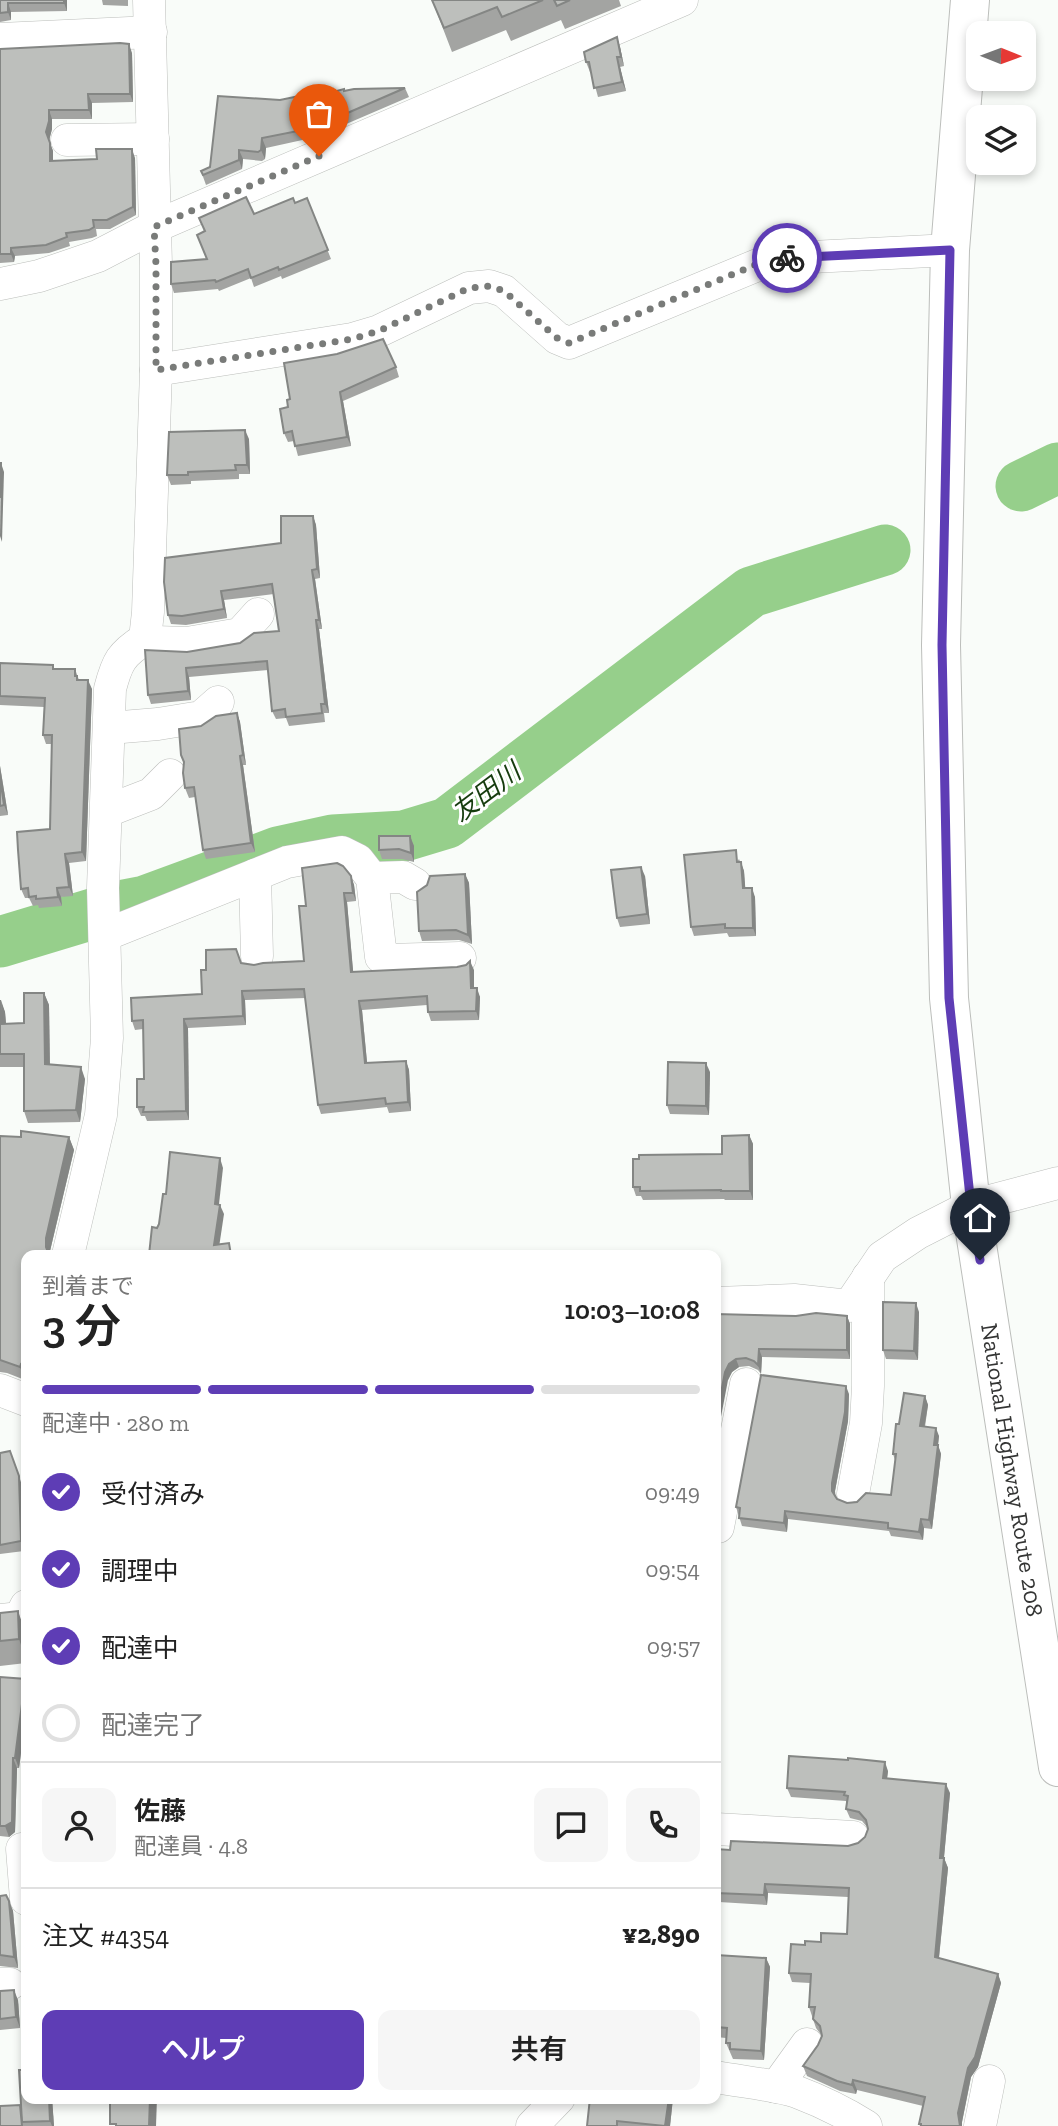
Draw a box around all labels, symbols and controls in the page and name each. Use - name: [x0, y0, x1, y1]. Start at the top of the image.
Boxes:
- north arrow: [966, 21, 1036, 91]
- map controls: [966, 21, 1036, 175]
- pin: [289, 84, 349, 156]
- icon: bag: [300, 95, 338, 133]
- button: layers: [966, 105, 1036, 175]
- courier: [752, 223, 822, 293]
- icon: bike: [768, 239, 806, 277]
- water label: 友田川: [445, 754, 529, 828]
- pin: [950, 1188, 1010, 1260]
- icon: home: [961, 1199, 999, 1237]
- text: 到着まで: [42, 1272, 134, 1300]
- text: 10:03–10:08: [565, 1294, 700, 1326]
- text: 3 分: [42, 1299, 121, 1354]
- street label: National Highway Route 208: [975, 1321, 1050, 1619]
- text: 配達中 · 280 m: [42, 1409, 189, 1437]
- icon: check: [42, 1473, 80, 1511]
- text: 受付済み: [101, 1478, 205, 1510]
- text: 09:49: [645, 1478, 700, 1506]
- icon: check: [42, 1550, 80, 1588]
- text: 調理中: [101, 1555, 179, 1587]
- text: 09:54: [645, 1555, 700, 1583]
- icon: check: [42, 1627, 80, 1665]
- text: 配達中: [101, 1632, 179, 1664]
- text: 09:57: [647, 1632, 700, 1660]
- text: 配達完了: [101, 1709, 205, 1741]
- button: person: [42, 1788, 116, 1862]
- button: chat: [534, 1788, 608, 1862]
- button: phone: [626, 1788, 700, 1862]
- text: 佐藤: [134, 1795, 186, 1827]
- text: 配達員 · 4.8: [134, 1832, 248, 1860]
- text: ¥2,890: [622, 1918, 700, 1950]
- text: 注文 #4354: [42, 1920, 169, 1952]
- button: ヘルプ: [42, 2010, 364, 2090]
- button: 共有: [378, 2010, 700, 2090]

